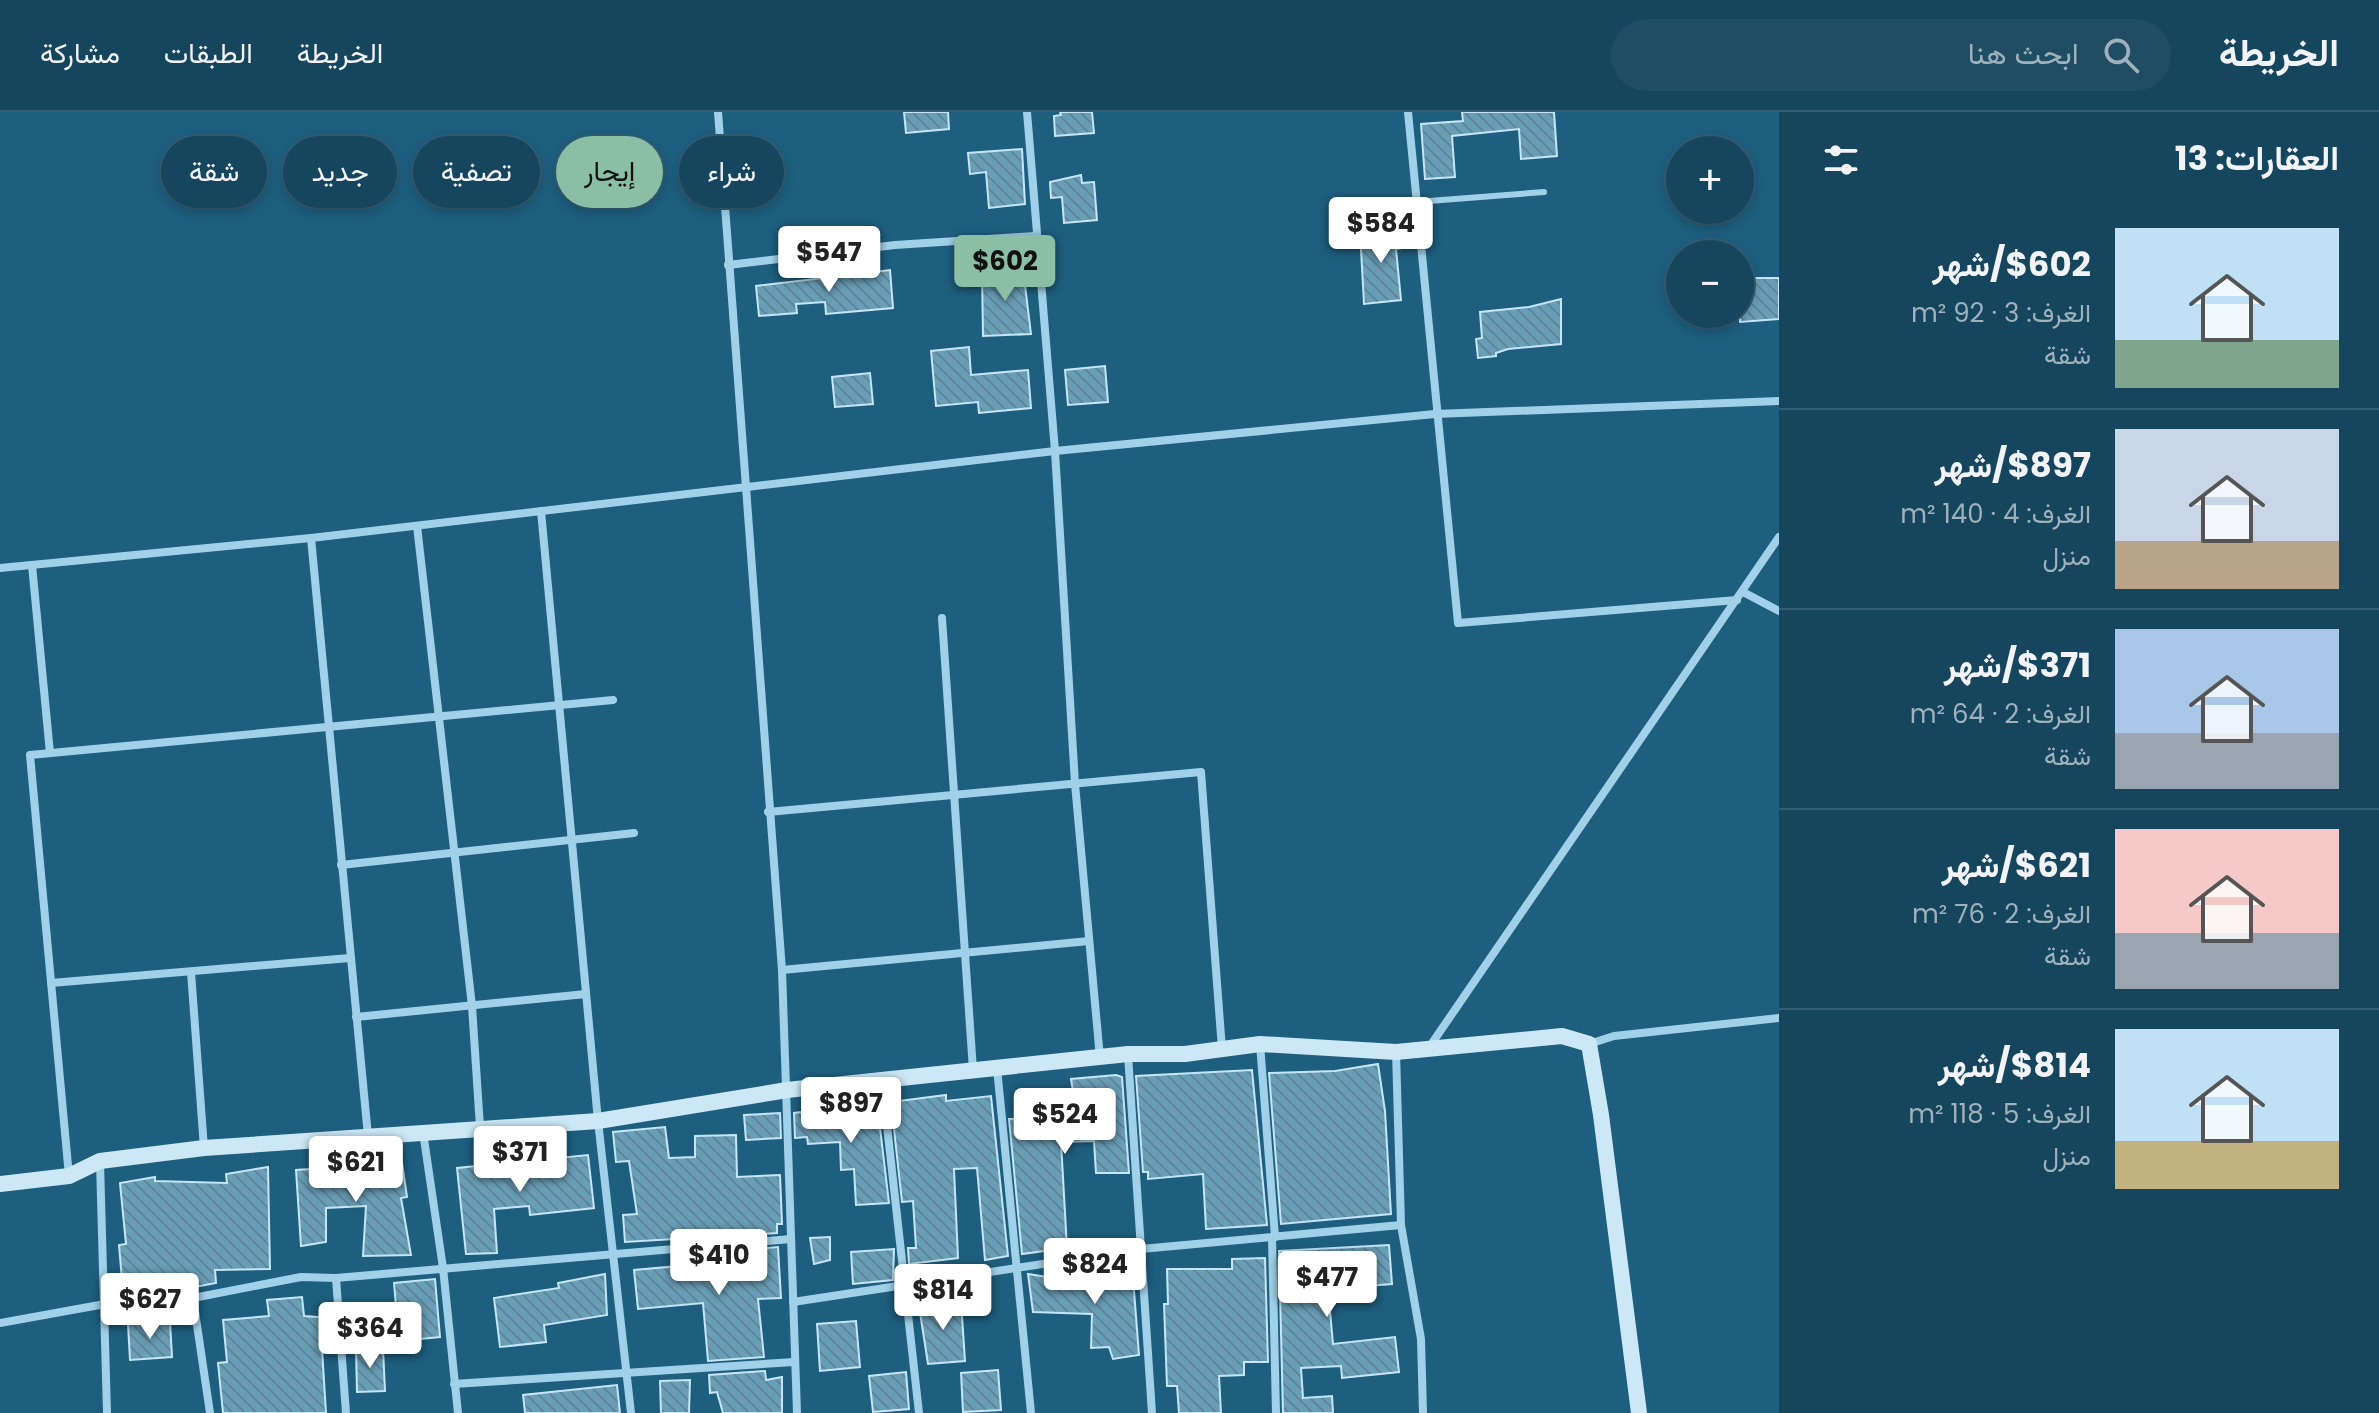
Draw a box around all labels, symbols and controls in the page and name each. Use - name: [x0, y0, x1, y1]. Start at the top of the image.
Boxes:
- search box: [1611, 19, 2171, 91]
- text: الخريطة: [2219, 26, 2339, 79]
- text: ابحث هنا: [1968, 32, 2079, 75]
- icon: search: [2099, 33, 2143, 77]
- text: مشاركة: [40, 34, 120, 73]
- text: الطبقات: [164, 34, 253, 73]
- text: الخريطة: [297, 34, 383, 73]
- text: العقارات: 13: [2175, 134, 2339, 182]
- chip: شقة: [161, 136, 267, 208]
- chip: جديد: [283, 136, 397, 208]
- chip: تصفية: [413, 136, 540, 208]
- chip: إيجار: [556, 136, 663, 208]
- chip: شراء: [679, 136, 784, 208]
- map controls: [1666, 136, 1754, 328]
- button: +: [1666, 136, 1754, 224]
- icon: filters: [1819, 138, 1863, 182]
- pin: $584: [1334, 197, 1428, 265]
- text: $584: [1347, 205, 1415, 241]
- pin: $547: [782, 226, 876, 294]
- text: $547: [796, 234, 862, 270]
- pin: $602: [958, 235, 1052, 303]
- button: −: [1666, 240, 1754, 328]
- text: $602/شهر: [1932, 240, 2091, 288]
- text: $602: [972, 243, 1038, 279]
- icon: home: [2179, 260, 2275, 356]
- text: الغرف: 3 · 92 m²: [1911, 295, 2091, 331]
- text: شقة: [2044, 337, 2091, 373]
- text: $897/شهر: [1935, 441, 2091, 489]
- icon: home: [2179, 461, 2275, 557]
- text: الغرف: 4 · 140 m²: [1900, 496, 2091, 532]
- text: منزل: [2042, 538, 2091, 574]
- text: $371/شهر: [1944, 641, 2091, 689]
- icon: home: [2179, 661, 2275, 757]
- text: الغرف: 2 · 64 m²: [1910, 696, 2091, 732]
- text: شقة: [2044, 738, 2091, 774]
- text: $621/شهر: [1942, 841, 2091, 889]
- icon: home: [2179, 861, 2275, 957]
- text: الغرف: 2 · 76 m²: [1912, 896, 2091, 932]
- text: شقة: [2044, 938, 2091, 974]
- text: $814/شهر: [1938, 1041, 2091, 1089]
- icon: home: [2179, 1061, 2275, 1157]
- pin: $897: [804, 1077, 898, 1145]
- text: $897: [819, 1085, 883, 1121]
- pin: $524: [1018, 1088, 1112, 1156]
- text: $524: [1032, 1096, 1098, 1132]
- text: الغرف: 5 · 118 m²: [1908, 1096, 2091, 1132]
- pin: $371: [473, 1126, 567, 1194]
- text: $371: [492, 1134, 548, 1170]
- pin: $621: [309, 1136, 403, 1204]
- text: منزل: [2042, 1138, 2091, 1174]
- text: $621: [327, 1144, 385, 1180]
- pin: $410: [672, 1229, 766, 1297]
- text: $410: [688, 1237, 750, 1273]
- pin: $824: [1048, 1238, 1142, 1306]
- text: $824: [1062, 1246, 1128, 1282]
- pin: $477: [1280, 1251, 1374, 1319]
- text: $477: [1296, 1259, 1358, 1295]
- pin: $814: [896, 1264, 990, 1332]
- text: $814: [912, 1272, 974, 1308]
- pin: $627: [103, 1273, 197, 1341]
- text: $627: [119, 1281, 181, 1317]
- pin: $364: [323, 1302, 417, 1370]
- text: $364: [336, 1310, 404, 1346]

